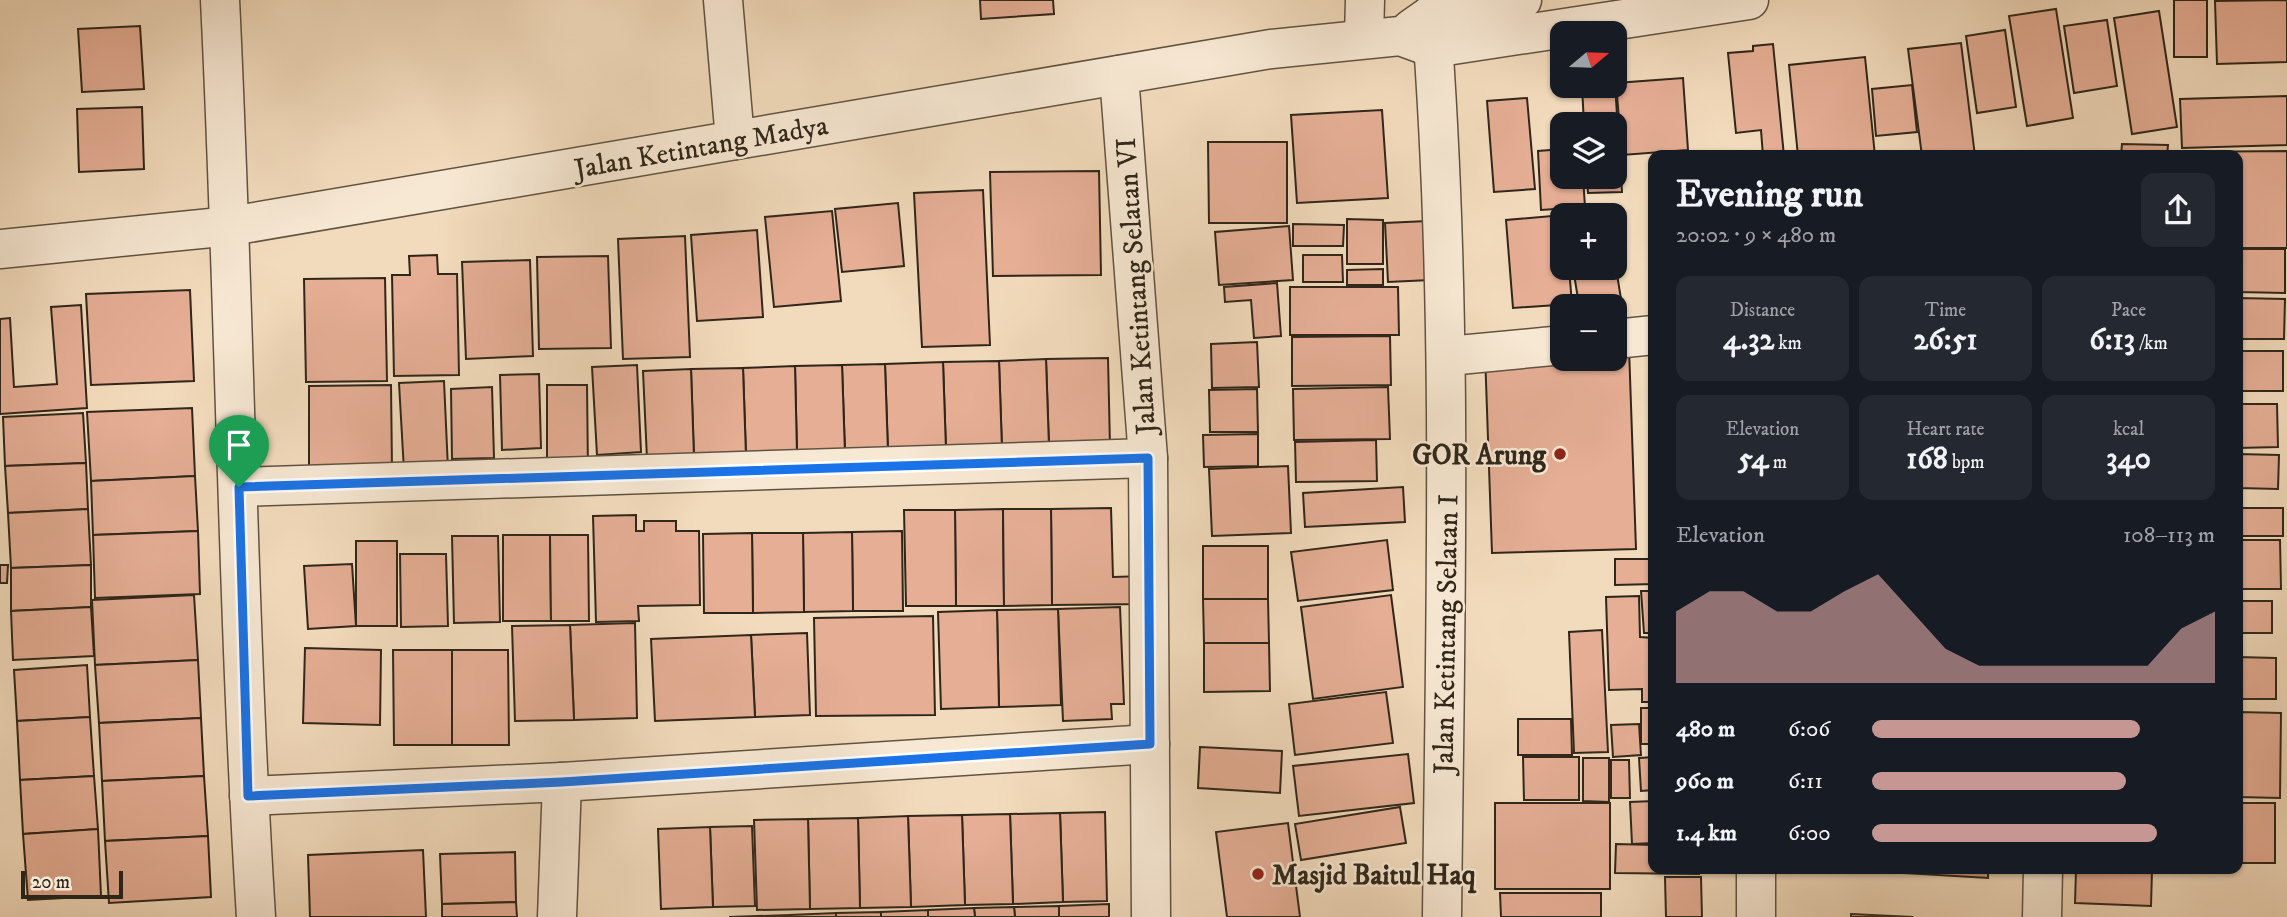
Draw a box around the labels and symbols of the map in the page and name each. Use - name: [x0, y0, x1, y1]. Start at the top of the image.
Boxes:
- north arrow: [1550, 21, 1628, 98]
- street label: Jalan Ketintang Madya: [569, 108, 831, 188]
- street label: Jalan Ketintang Selatan VI: [1109, 136, 1165, 439]
- pin: [209, 415, 269, 487]
- place label: GOR Arung: [1412, 438, 1547, 473]
- marker: GOR Arung: [1552, 446, 1568, 462]
- street label: Jalan Ketintang Selatan I: [1427, 494, 1466, 777]
- place label: Masjid Baitul Haq: [1272, 858, 1477, 894]
- marker: Masjid Baitul Haq: [1250, 866, 1266, 882]
- scale bar: [21, 868, 122, 900]

